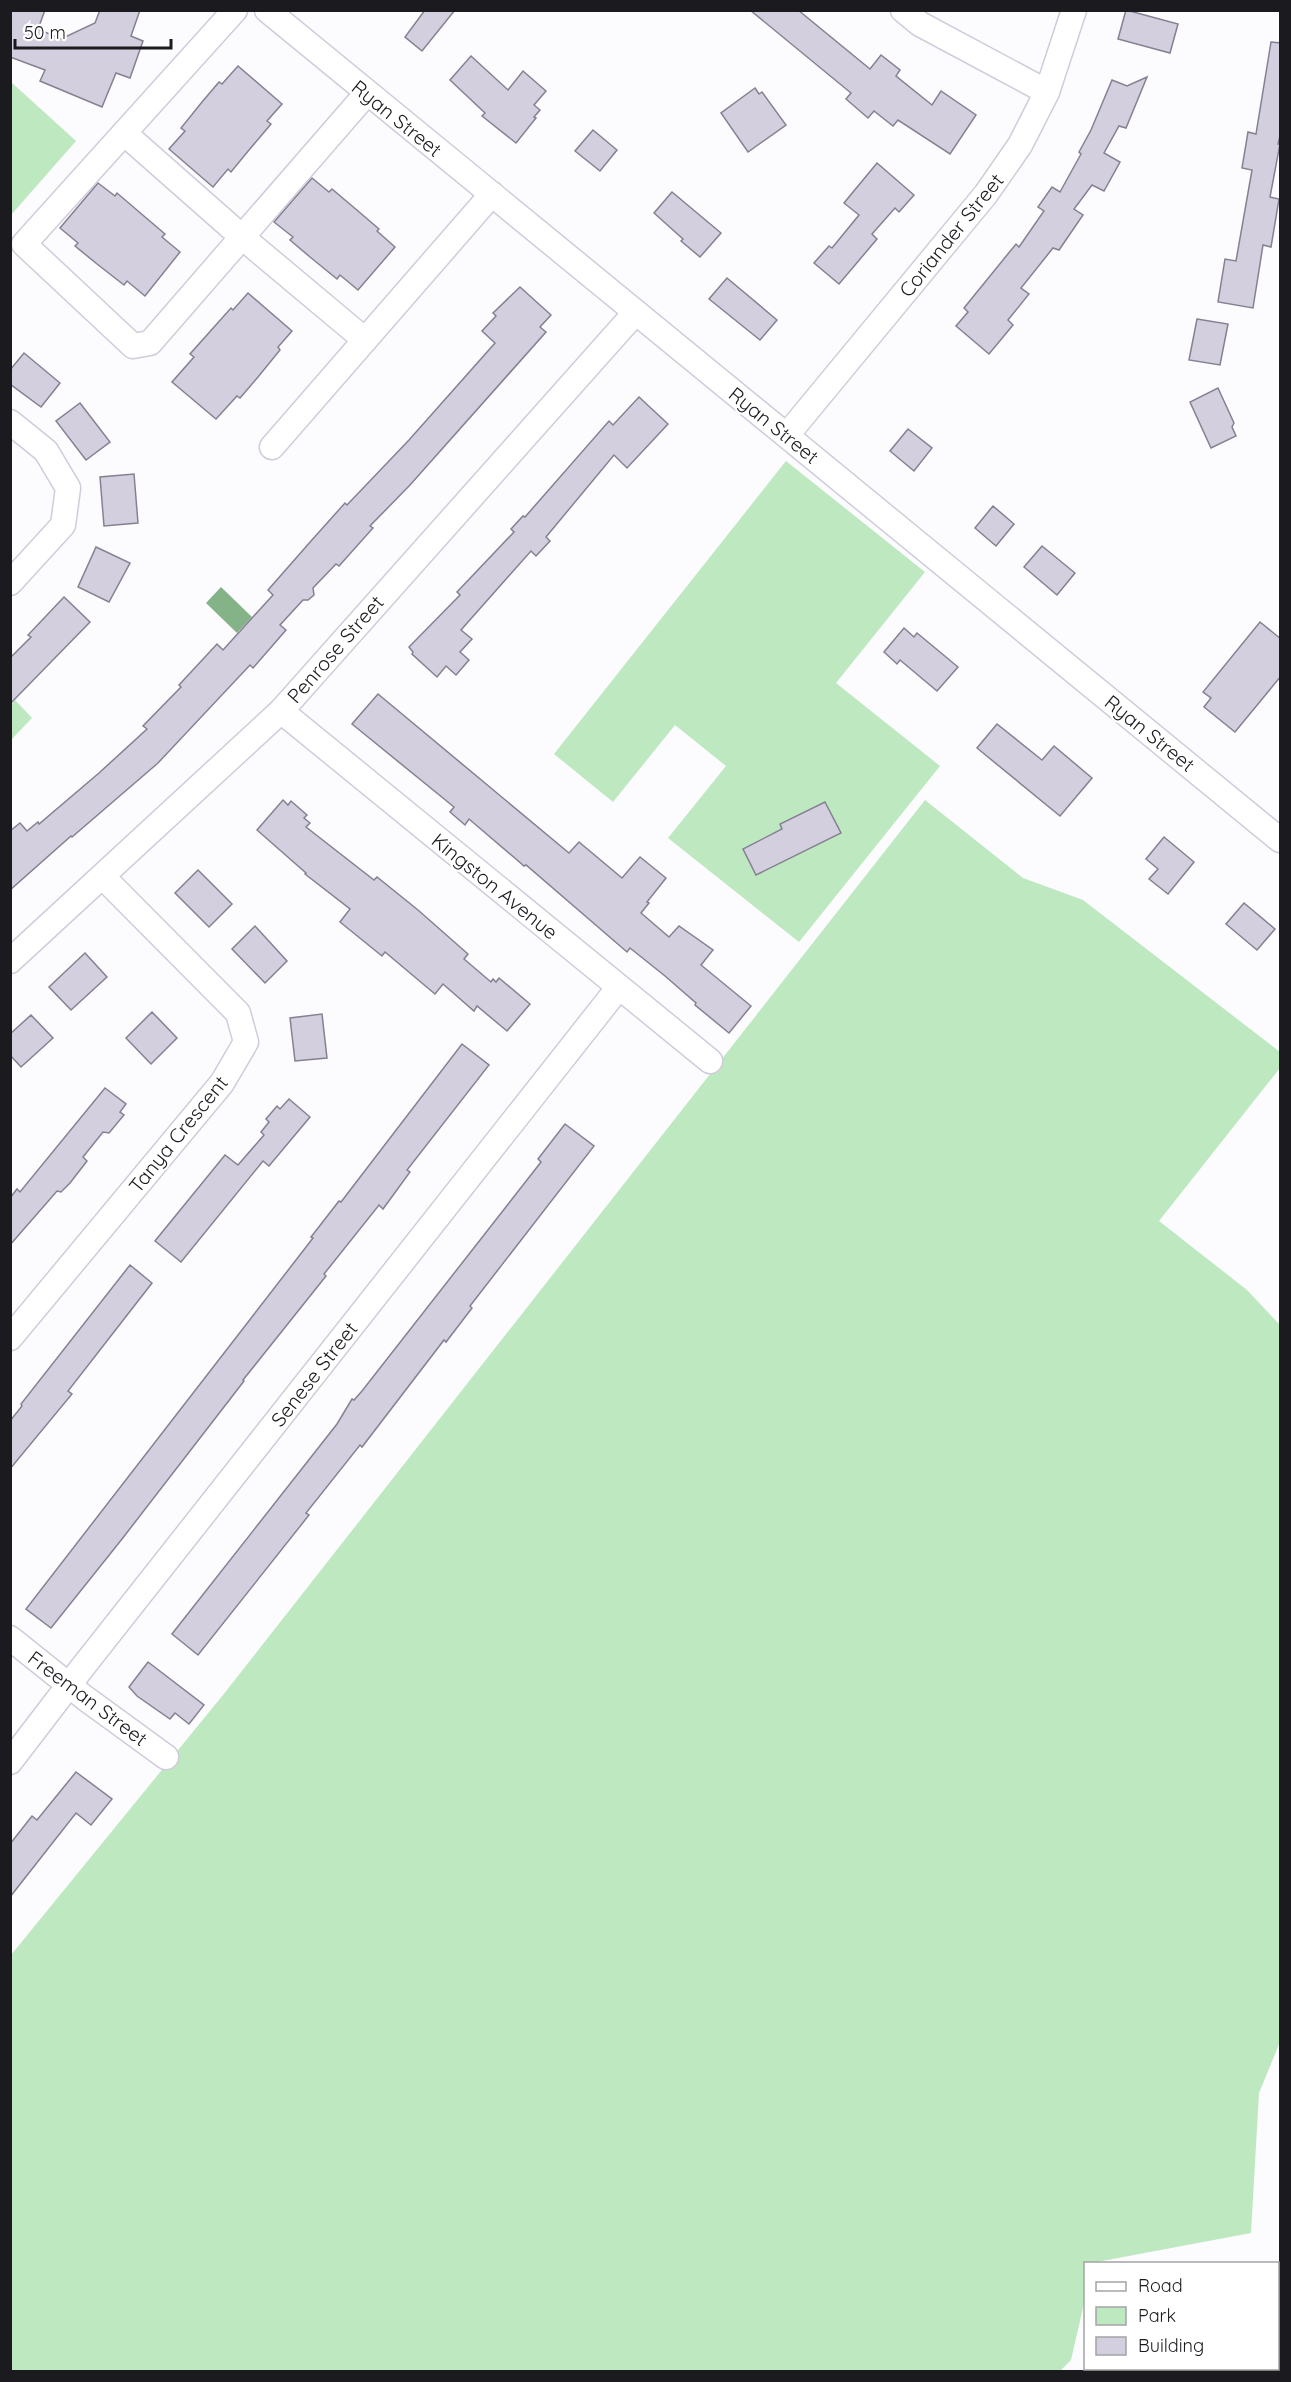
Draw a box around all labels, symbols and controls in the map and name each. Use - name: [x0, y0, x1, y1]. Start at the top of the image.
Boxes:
- scale bar: [15, 12, 171, 50]
- text: 50 m: [24, 21, 66, 44]
- street label: Ryan Street: [347, 74, 447, 162]
- street label: Coriander Street: [893, 168, 1009, 302]
- street label: Ryan Street: [724, 381, 824, 469]
- street label: Penrose Street: [281, 590, 389, 708]
- street label: Ryan Street: [1100, 689, 1200, 777]
- street label: Kingston Avenue: [427, 827, 563, 945]
- street label: Tanya Crescent: [123, 1070, 233, 1198]
- street label: Senese Street: [265, 1316, 363, 1431]
- street label: Freeman Street: [23, 1645, 153, 1751]
- legend: [1084, 2262, 1279, 2370]
- text: Road: [1138, 2274, 1183, 2297]
- text: Park: [1138, 2304, 1176, 2327]
- text: Building: [1138, 2334, 1204, 2357]

